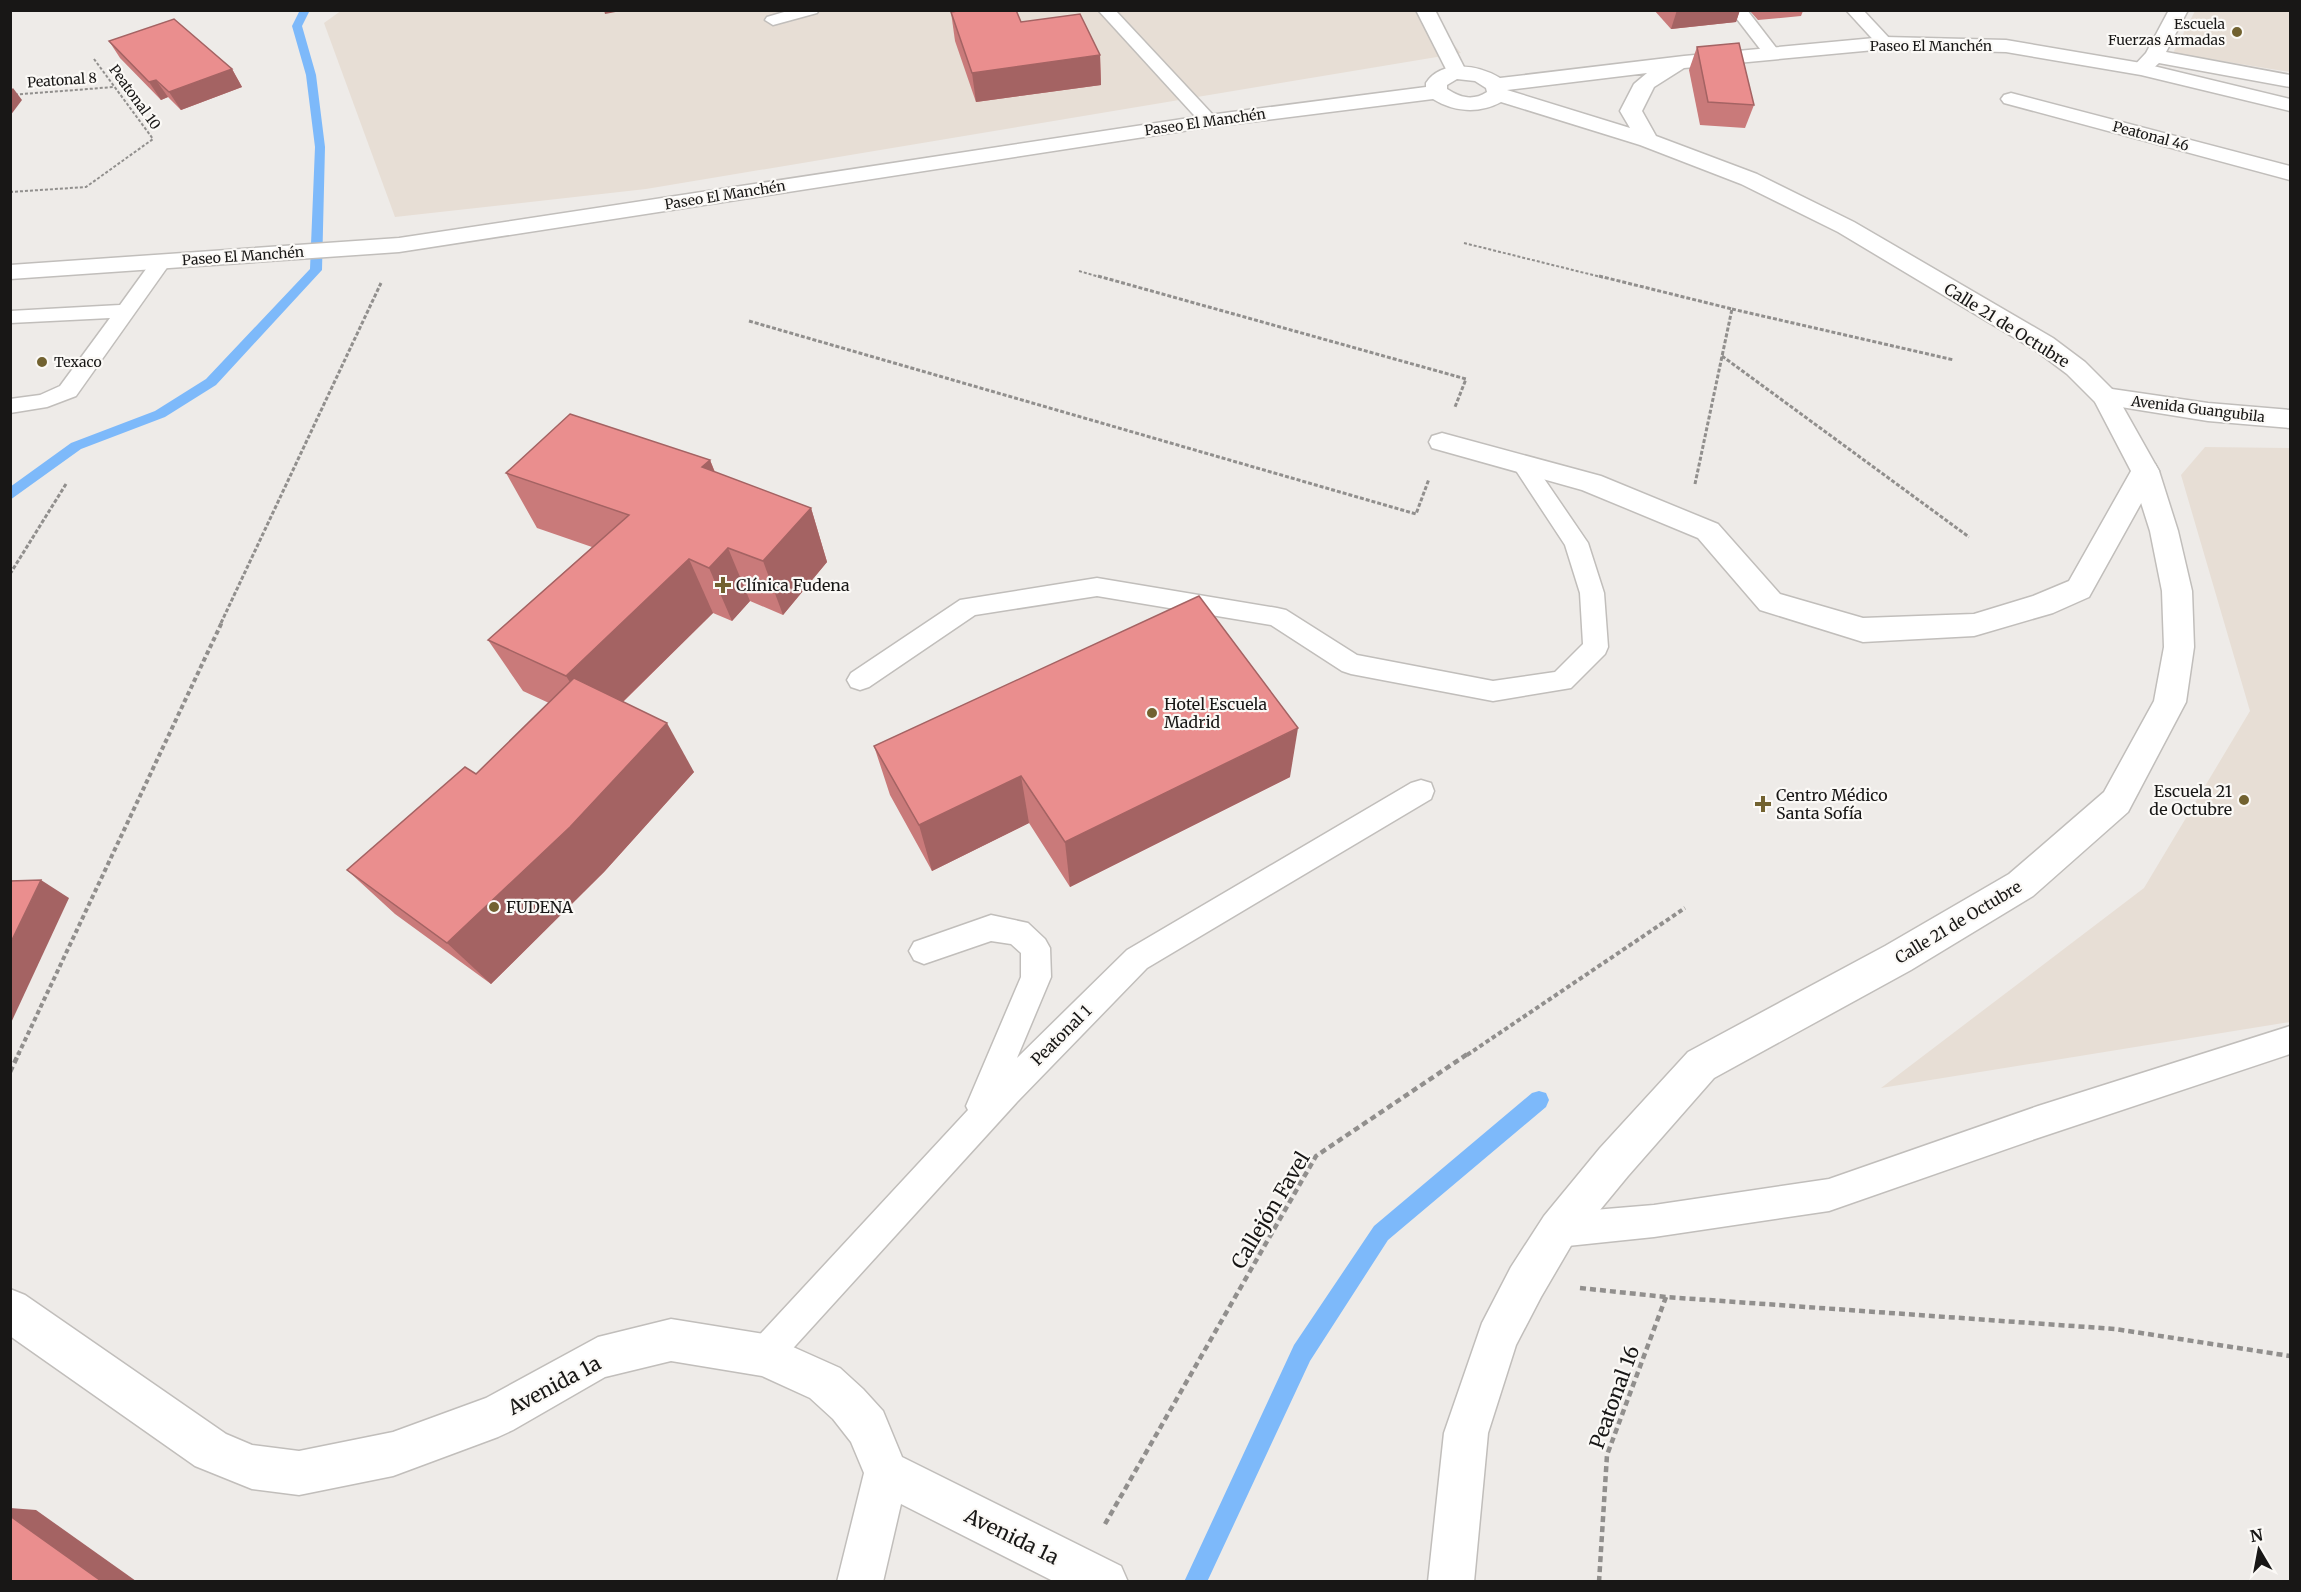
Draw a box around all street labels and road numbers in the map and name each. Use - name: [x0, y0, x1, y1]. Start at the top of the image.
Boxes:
- street label: Paseo El Manchén: [1870, 37, 1992, 55]
- street label: Peatonal 10: [105, 61, 165, 133]
- street label: Peatonal 8: [27, 69, 97, 91]
- street label: Paseo El Manchén: [1143, 105, 1267, 139]
- street label: Peatonal 46: [2111, 117, 2191, 155]
- street label: Paseo El Manchén: [663, 177, 787, 213]
- street label: Paseo El Manchén: [181, 243, 305, 269]
- street label: Calle 21 de Octubre: [1941, 278, 2073, 372]
- street label: Avenida Guangubila: [2129, 392, 2266, 426]
- street label: Calle 21 de Octubre: [1891, 876, 2025, 968]
- street label: Peatonal 1: [1027, 1001, 1095, 1069]
- street label: Callejón Favel: [1225, 1147, 1315, 1273]
- street label: Peatonal 16: [1584, 1342, 1644, 1452]
- street label: Avenida 1a: [502, 1350, 605, 1420]
- street label: Avenida 1a: [960, 1502, 1063, 1570]

